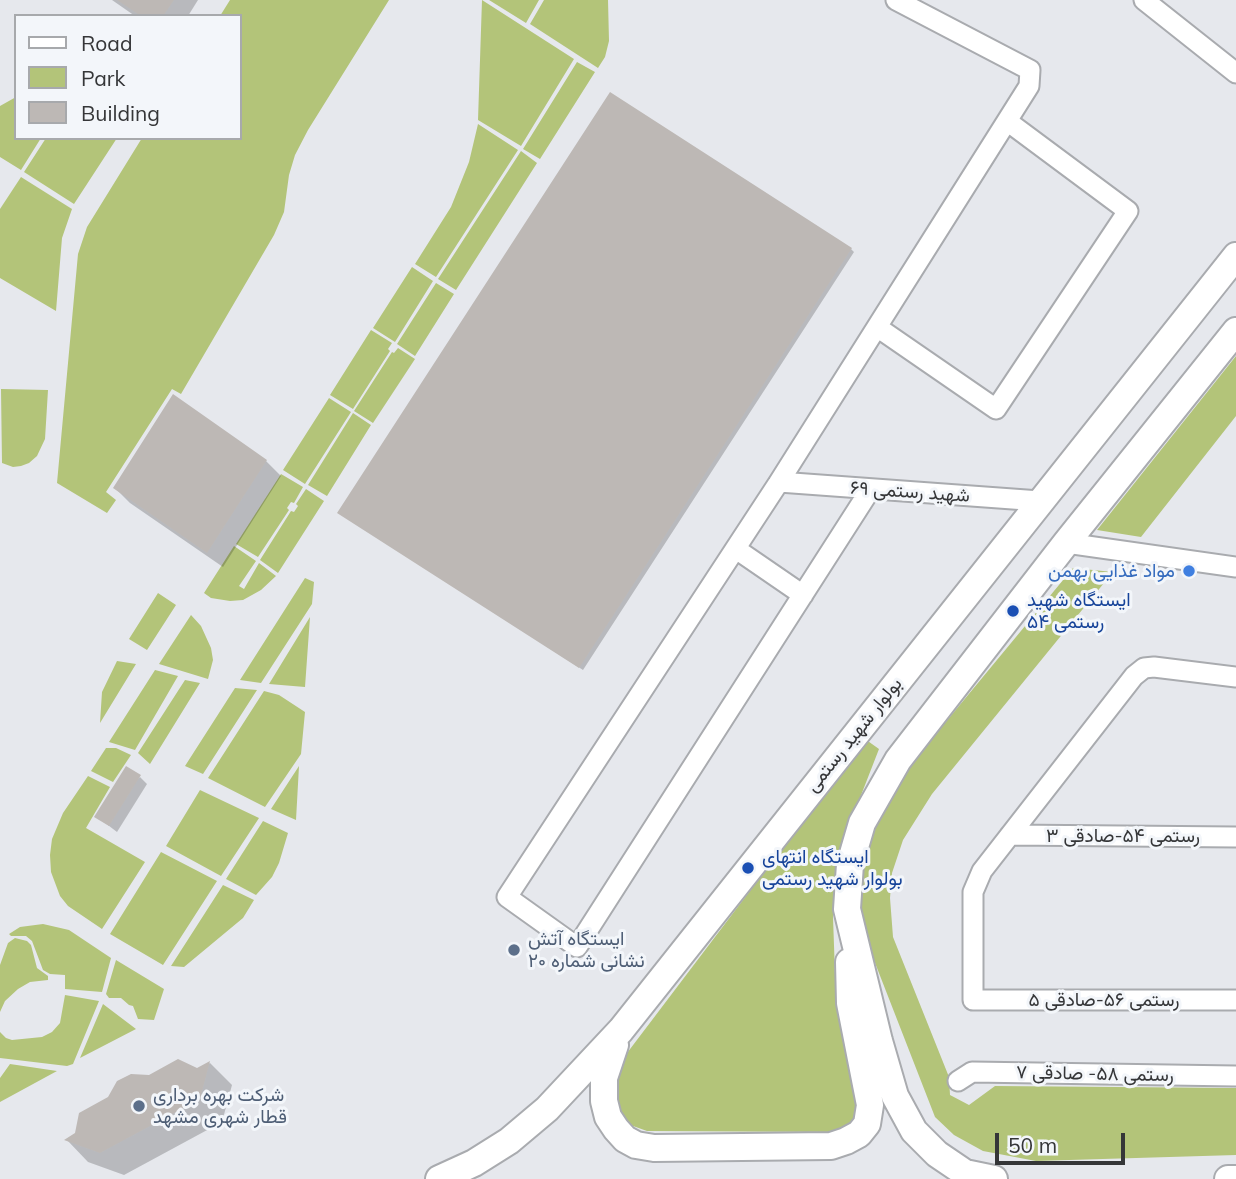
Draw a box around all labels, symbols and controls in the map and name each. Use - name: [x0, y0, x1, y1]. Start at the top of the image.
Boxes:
- legend: [14, 14, 242, 140]
- text: Road: [81, 30, 132, 56]
- text: Park: [81, 65, 125, 91]
- text: Building: [81, 100, 160, 126]
- street label: شهید رستمی ۶۹: [849, 476, 971, 508]
- place label: مواد غذایی بهمن: [1048, 560, 1175, 582]
- marker: مواد غذایی بهمن: [1181, 563, 1197, 579]
- place label: ایستگاه شهید رستمی ۵۴: [1027, 589, 1131, 633]
- marker: ایستگاه شهید رستمی ۵۴: [1005, 603, 1021, 619]
- street label: بولوار شهید رستمی: [801, 673, 907, 797]
- street label: رستمی ۵۴-صادقی ۳: [1046, 825, 1200, 847]
- place label: ایستگاه انتهای بولوار شهید رستمی: [762, 846, 903, 890]
- marker: ایستگاه انتهای بولوار شهید رستمی: [740, 860, 756, 876]
- place label: ایستگاه آتش نشانی شماره ۲۰: [528, 928, 645, 972]
- marker: ایستگاه آتش نشانی شماره ۲۰: [506, 942, 522, 958]
- street label: رستمی ۵۶-صادقی ۵: [1029, 989, 1179, 1011]
- street label: رستمی ۵۸- صادقی ۷: [1016, 1061, 1174, 1087]
- place label: شرکت بهره برداری قطار شهری مشهد: [153, 1084, 287, 1128]
- marker: شرکت بهره برداری قطار شهری مشهد: [131, 1098, 147, 1114]
- scale bar: [998, 1120, 1128, 1164]
- text: 50 m: [1008, 1132, 1057, 1158]

